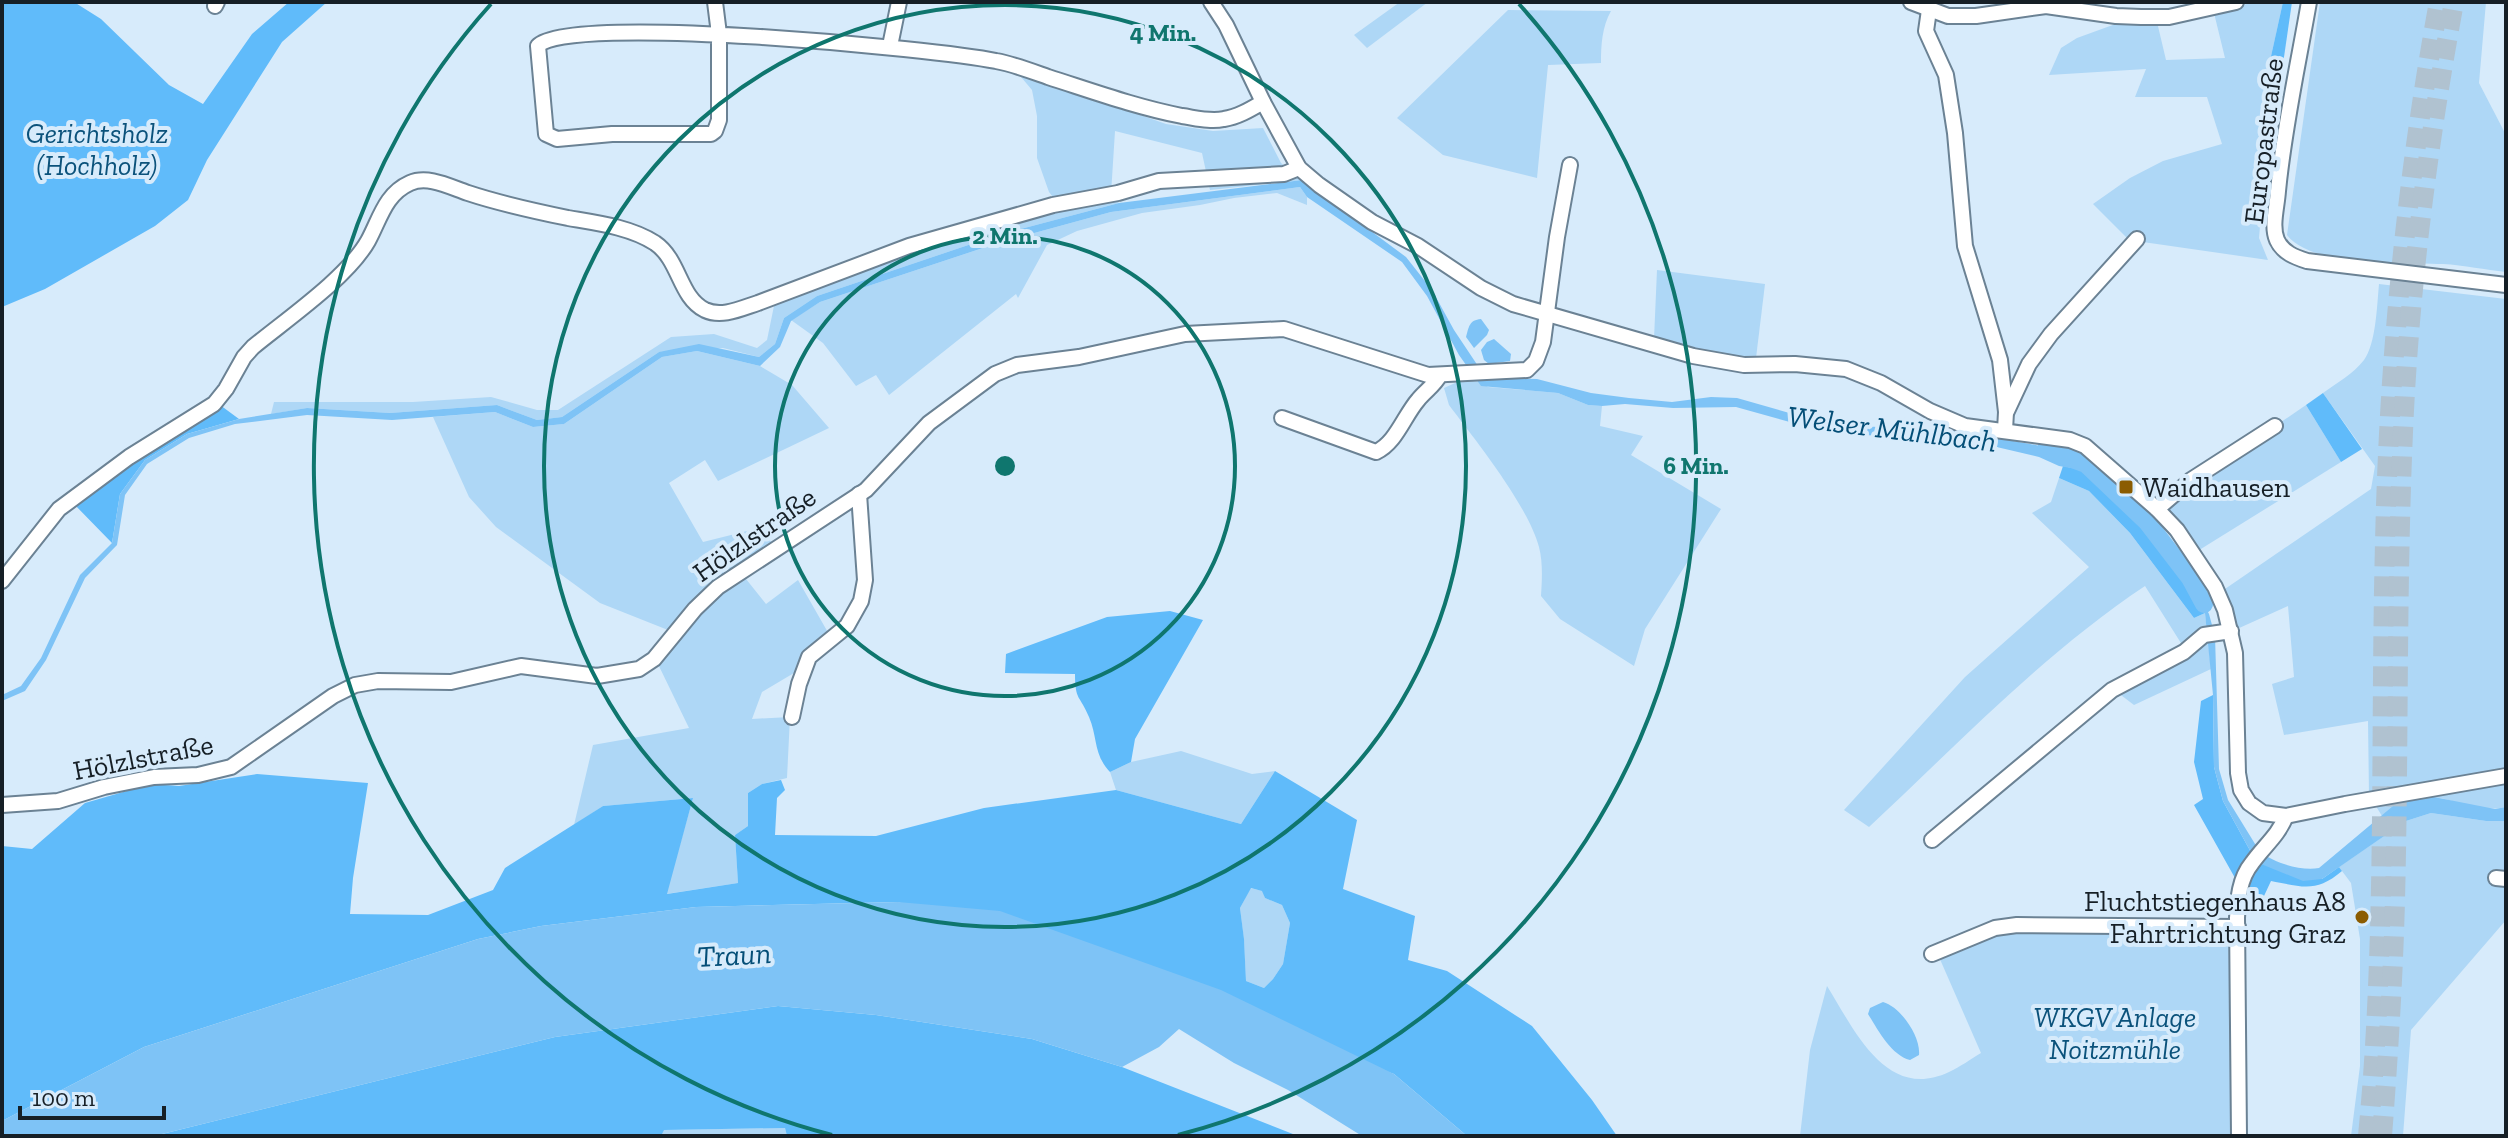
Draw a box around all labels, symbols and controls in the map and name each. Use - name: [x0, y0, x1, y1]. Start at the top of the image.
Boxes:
- text: 4 Min.: [1130, 18, 1196, 47]
- street label: Europastraße: [2237, 56, 2290, 226]
- park label: Gerichtsholz (Hochholz): [26, 117, 168, 182]
- text: 2 Min.: [972, 221, 1038, 250]
- water label: Welser Mühlbach: [1785, 398, 1999, 460]
- text: 6 Min.: [1663, 451, 1729, 480]
- centre of rings: [991, 452, 1019, 480]
- place label: Waidhausen: [2142, 471, 2290, 504]
- marker: Waidhausen: [2117, 478, 2135, 496]
- street label: Hölzlstraße: [687, 480, 822, 589]
- street label: Hölzlstraße: [70, 728, 216, 787]
- place label: Fluchtstiegenhaus A8 Fahrtrichtung Graz: [2084, 885, 2346, 950]
- marker: Fluchtstiegenhaus A8 Fahrtrichtung Graz: [2353, 908, 2371, 926]
- water label: Traun: [696, 935, 772, 975]
- park label: WKGV Anlage Noitzmühle: [2034, 1001, 2196, 1066]
- scale bar: [20, 1070, 164, 1120]
- text: 100 m: [32, 1083, 95, 1112]

